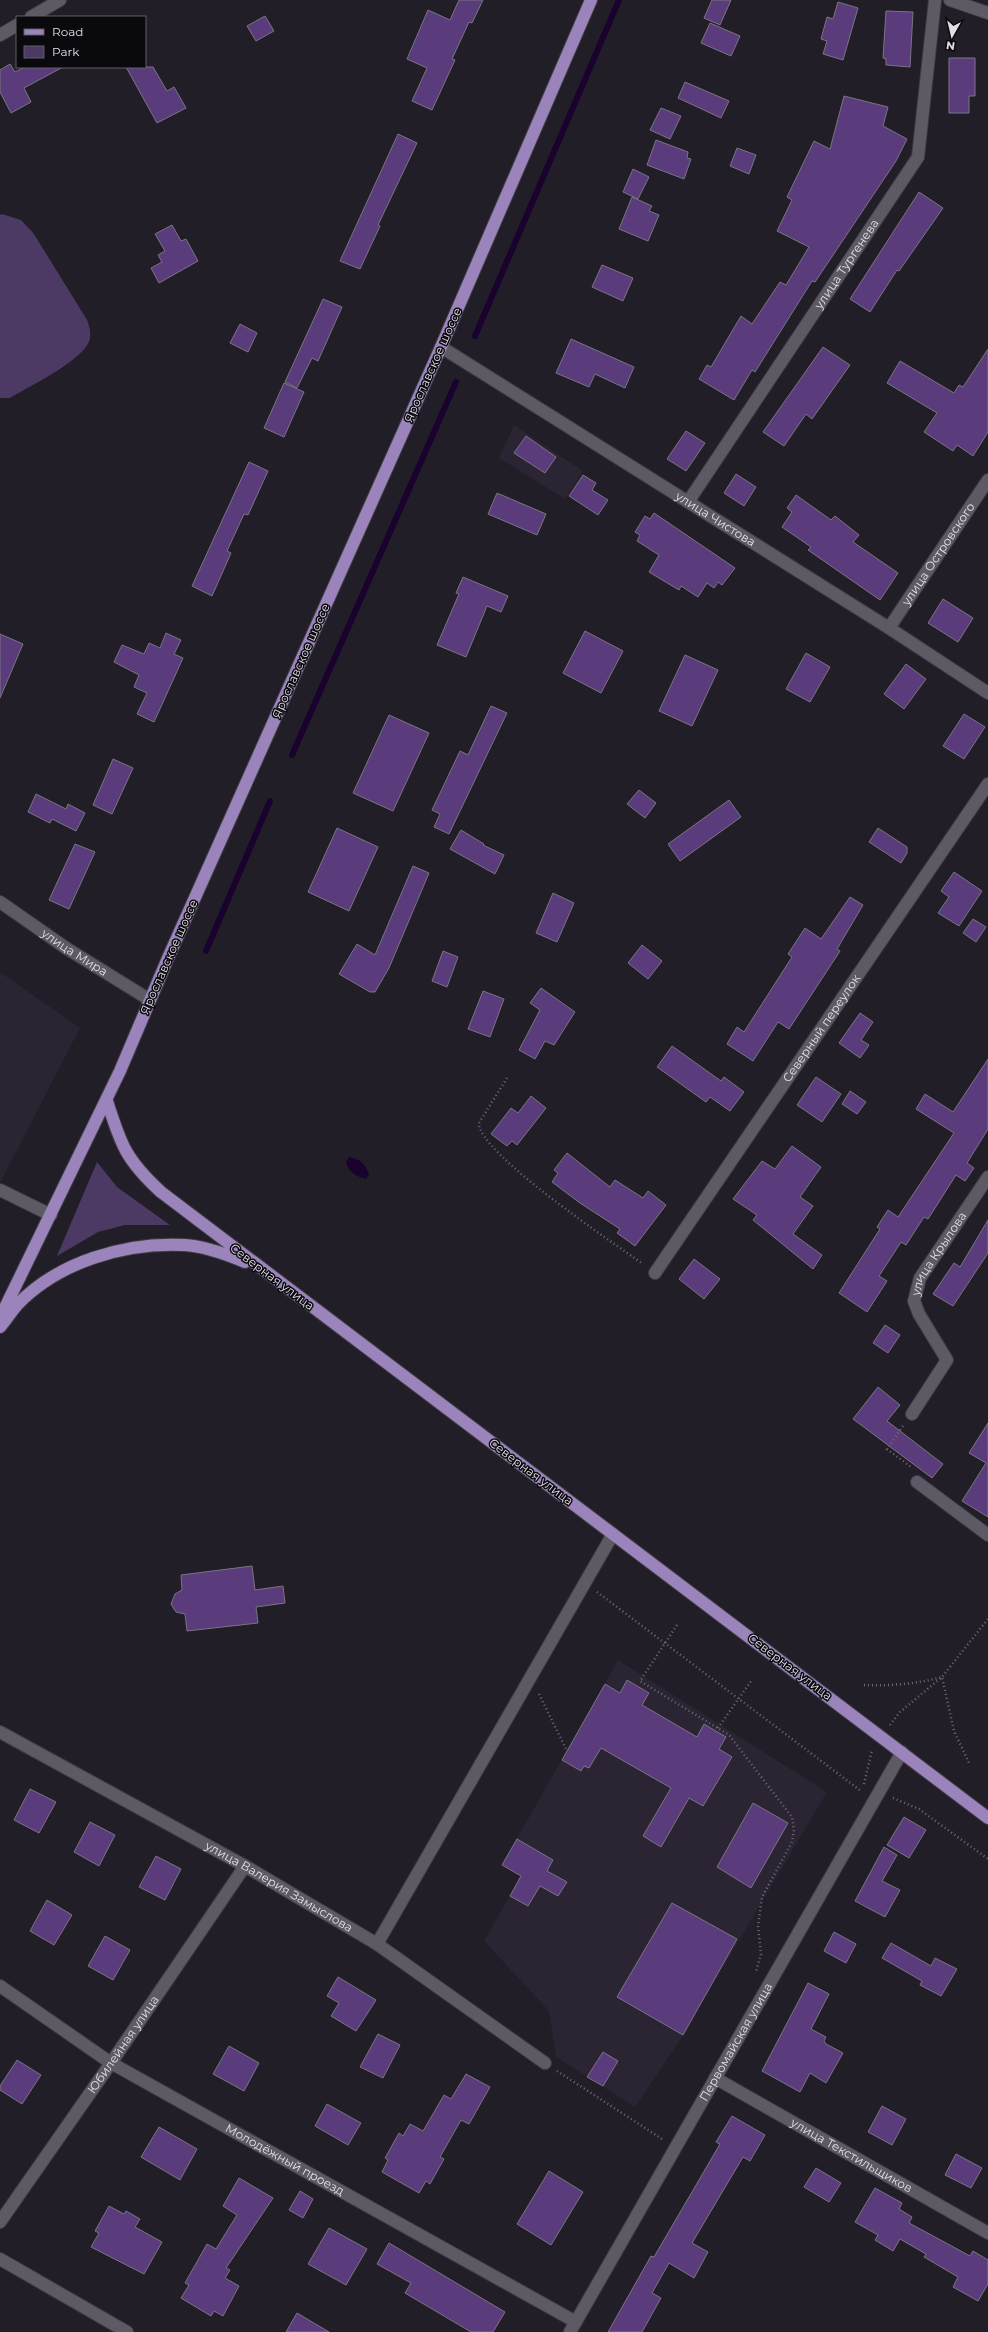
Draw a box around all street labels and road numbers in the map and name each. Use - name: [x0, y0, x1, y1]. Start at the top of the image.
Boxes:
- street label: улица Тургенева: [810, 216, 882, 312]
- street label: Ярославское шоссе: [400, 305, 465, 425]
- street label: улица Чистова: [672, 488, 758, 549]
- street label: улица Островского: [898, 499, 978, 609]
- street label: Ярославское шоссе: [268, 601, 333, 721]
- street label: Ярославское шоссе: [136, 897, 201, 1017]
- street label: улица Мира: [38, 925, 111, 979]
- street label: Северный переулок: [779, 971, 863, 1085]
- street label: улица Крылова: [907, 1209, 969, 1298]
- street label: Северная улица: [227, 1240, 317, 1313]
- street label: Северная улица: [486, 1435, 576, 1508]
- street label: Северная улица: [745, 1630, 835, 1703]
- street label: улица Валерия Замыслова: [202, 1837, 356, 1935]
- street label: Первомайская улица: [696, 1980, 775, 2104]
- street label: Юбилейная улица: [84, 1992, 162, 2096]
- street label: улица Текстильщиков: [787, 2114, 915, 2196]
- street label: Молодёжный проезд: [223, 2120, 347, 2199]

